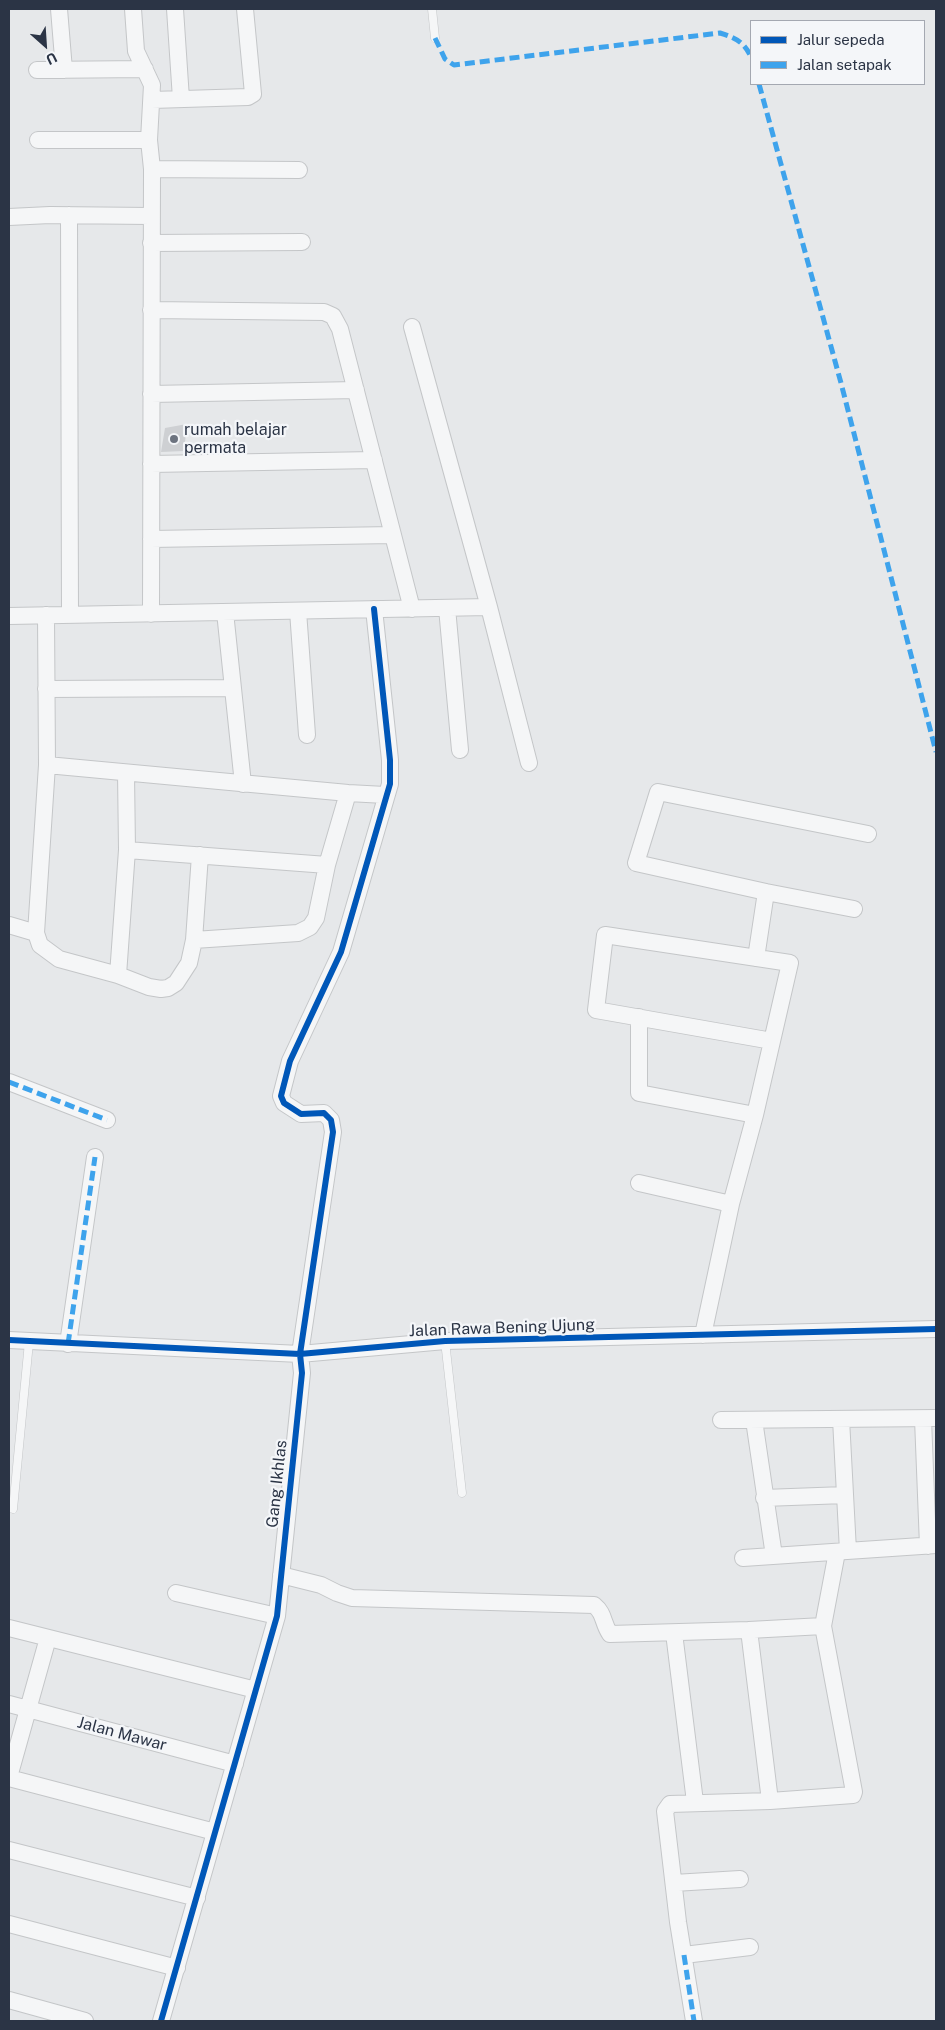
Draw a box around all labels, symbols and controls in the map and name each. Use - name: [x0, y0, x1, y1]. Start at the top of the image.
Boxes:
- north arrow: [20, 20, 70, 70]
- legend: [750, 20, 925, 85]
- text: Jalur sepeda: [797, 31, 885, 48]
- text: U: [44, 49, 60, 68]
- text: Jalan setapak: [797, 56, 892, 73]
- place label: rumah belajar permata: [184, 420, 287, 458]
- marker: rumah belajar permata: [168, 433, 180, 445]
- street label: Jalan Rawa Bening Ujung: [409, 1315, 595, 1341]
- street label: Gang Ikhlas: [263, 1439, 291, 1529]
- street label: Jalan Mawar: [75, 1713, 169, 1755]

